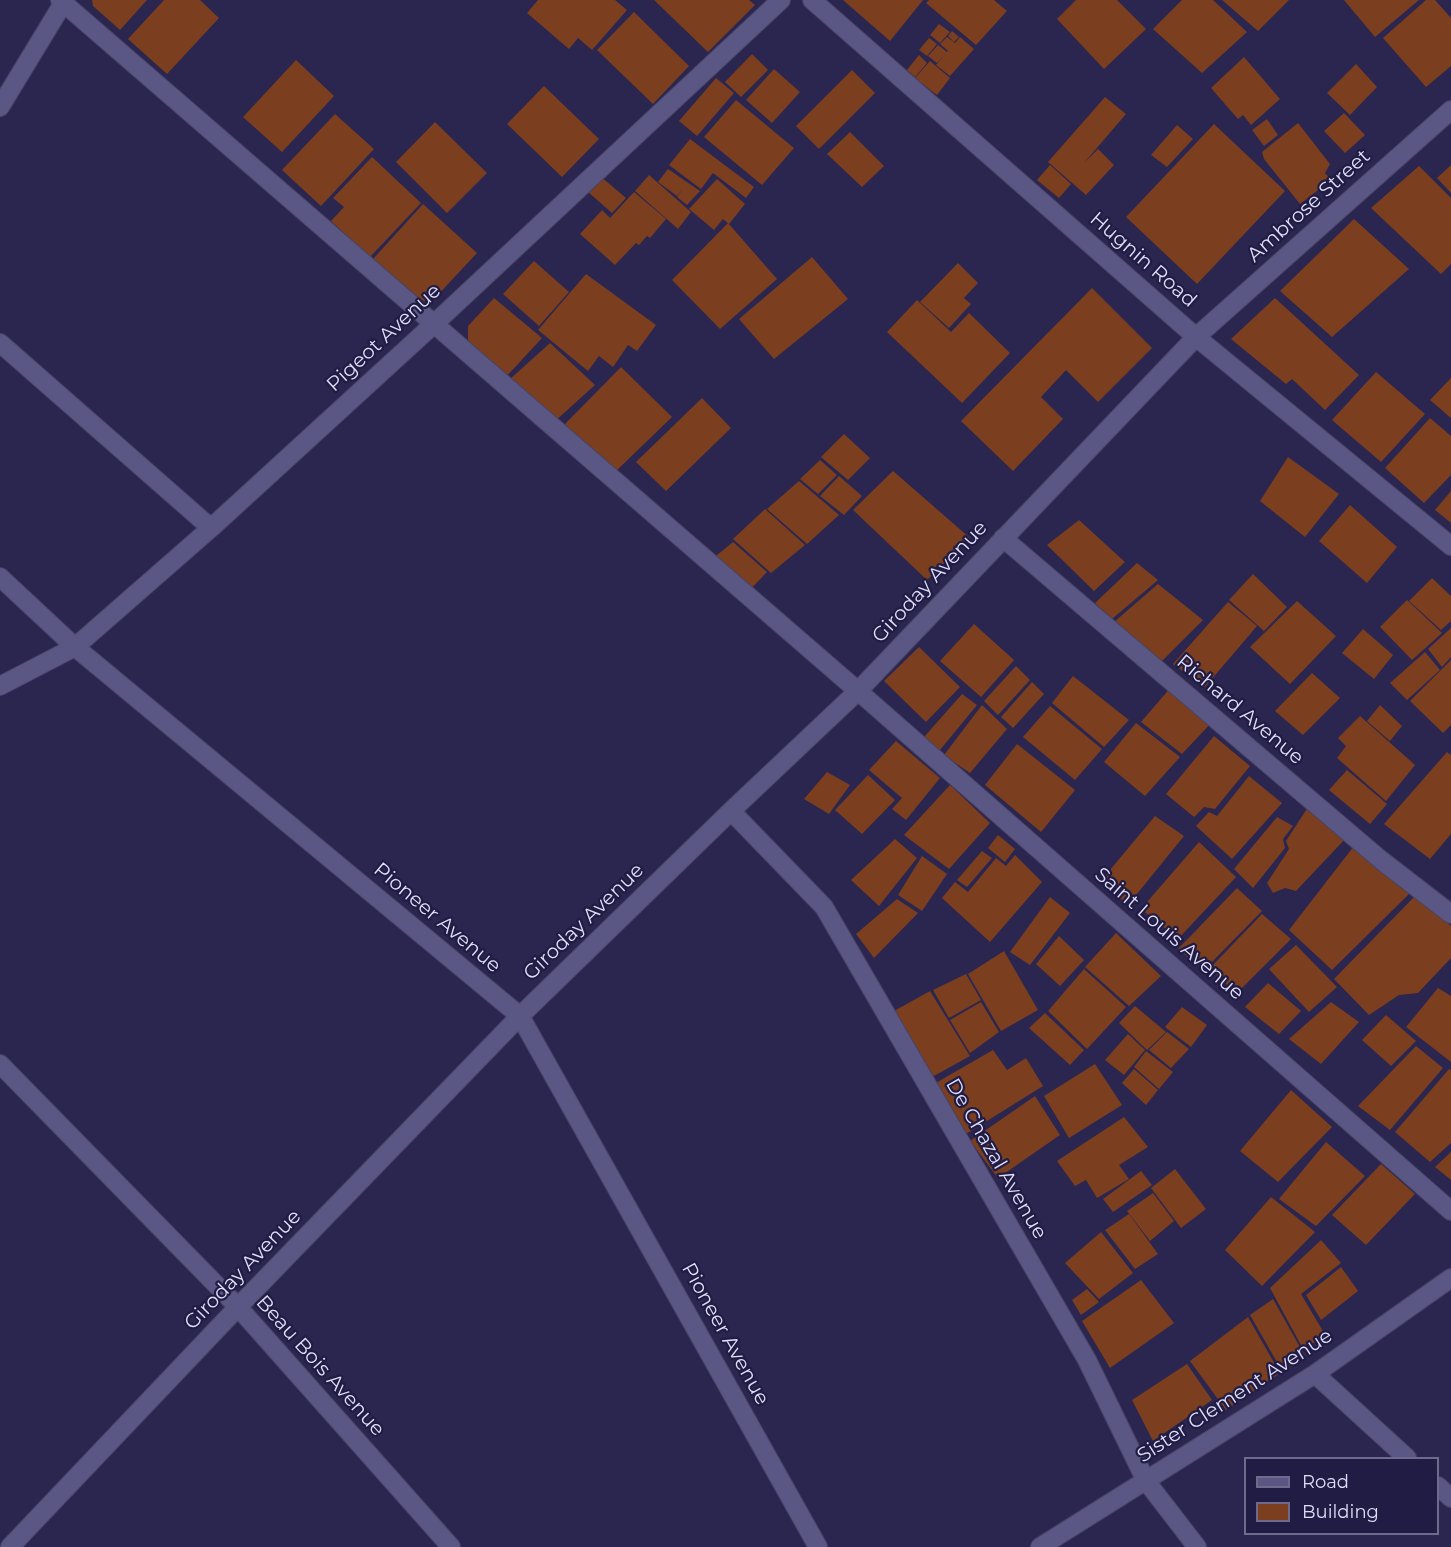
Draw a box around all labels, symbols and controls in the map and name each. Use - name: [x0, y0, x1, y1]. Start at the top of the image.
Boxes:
- street label: Ambrose Street: [1243, 145, 1375, 267]
- street label: Hugnin Road: [1085, 207, 1201, 313]
- street label: Pigeot Avenue: [322, 279, 446, 397]
- street label: Giroday Avenue: [867, 516, 993, 648]
- street label: Richard Avenue: [1172, 650, 1308, 770]
- street label: Pioneer Avenue: [369, 858, 505, 978]
- street label: Giroday Avenue: [519, 859, 649, 985]
- street label: Saint Louis Avenue: [1089, 863, 1249, 1005]
- street label: De Chazal Avenue: [940, 1074, 1052, 1244]
- street label: Giroday Avenue: [180, 1205, 306, 1335]
- street label: Pioneer Avenue: [676, 1259, 774, 1409]
- street label: Beau Bois Avenue: [251, 1291, 389, 1441]
- street label: Sister Clement Avenue: [1133, 1324, 1337, 1468]
- legend: [1244, 1457, 1439, 1535]
- text: Road: [1302, 1471, 1349, 1493]
- text: Building: [1302, 1501, 1379, 1523]

